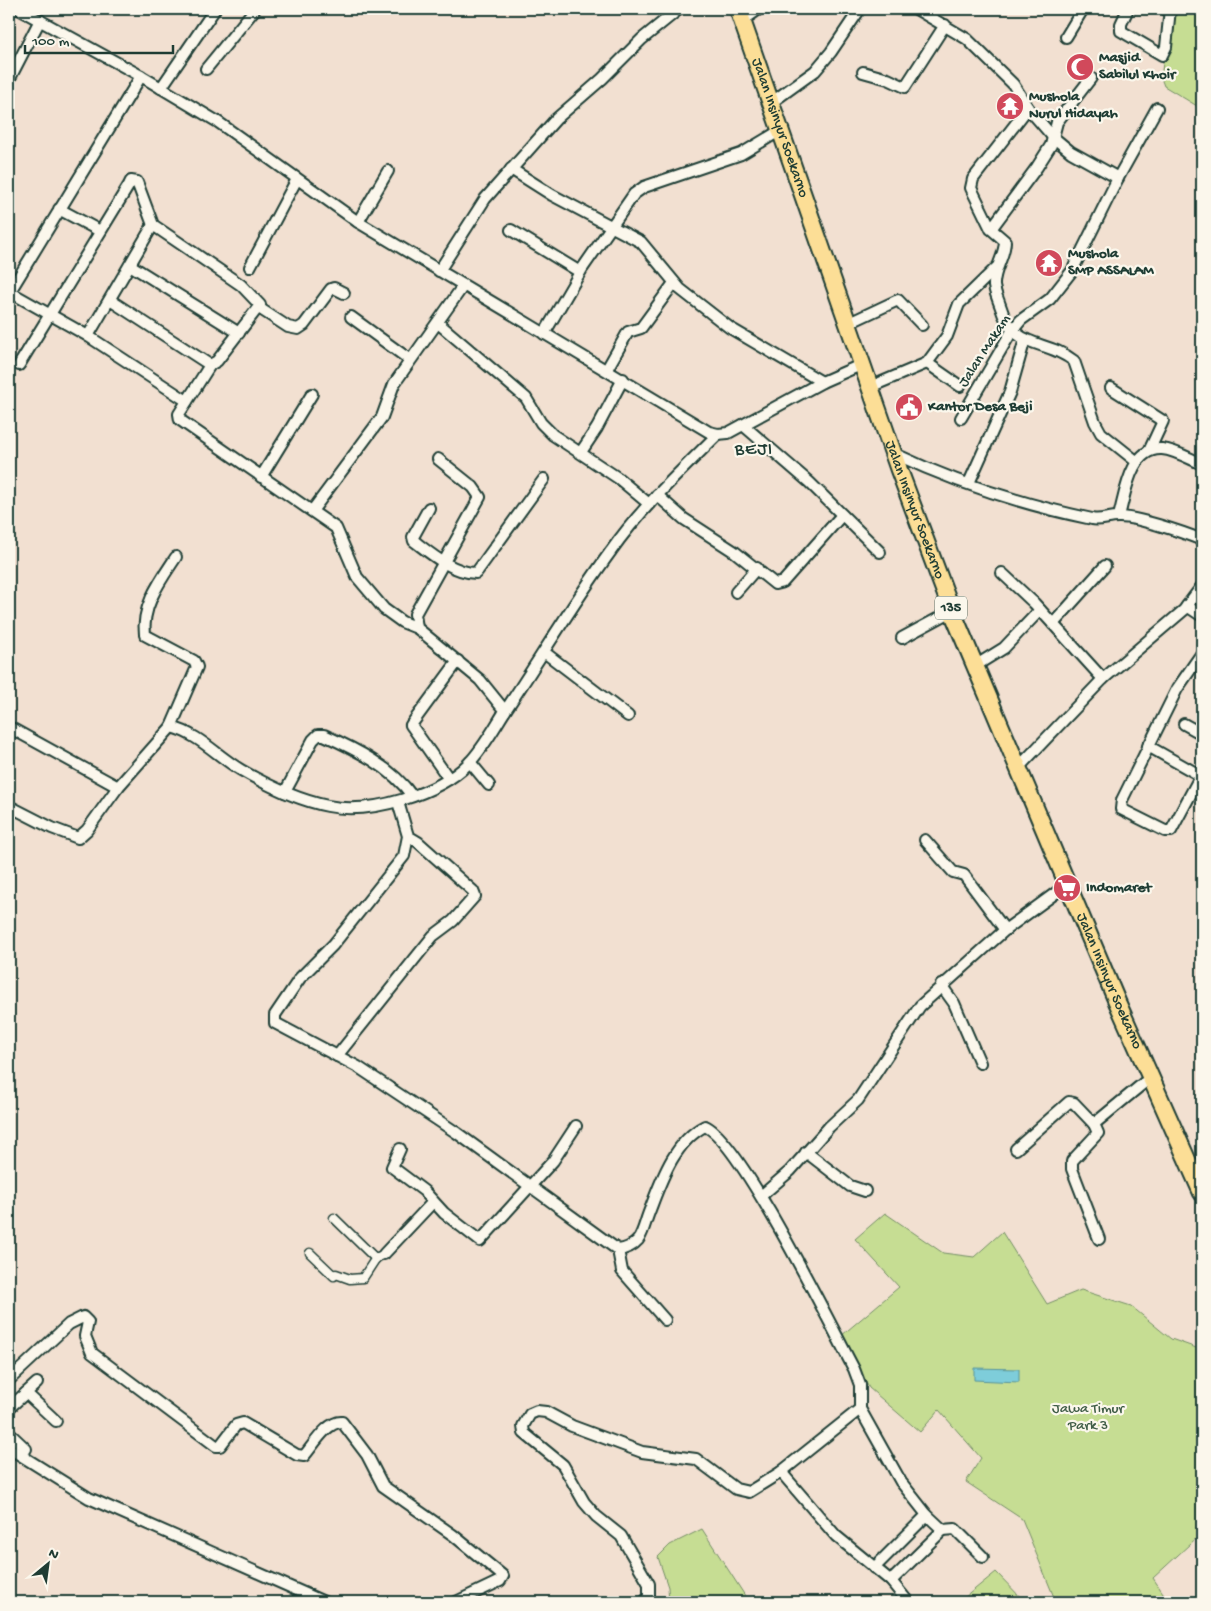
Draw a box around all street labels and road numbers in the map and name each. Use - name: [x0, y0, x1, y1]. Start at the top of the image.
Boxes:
- street label: Jalan Insinyur Soekarno: [747, 56, 812, 200]
- street label: Jalan Makam: [955, 311, 1015, 391]
- street label: Jalan Insinyur Soekarno: [880, 438, 948, 582]
- road number: 135: [935, 596, 967, 620]
- street label: Jalan Insinyur Soekarno: [1072, 910, 1146, 1052]

